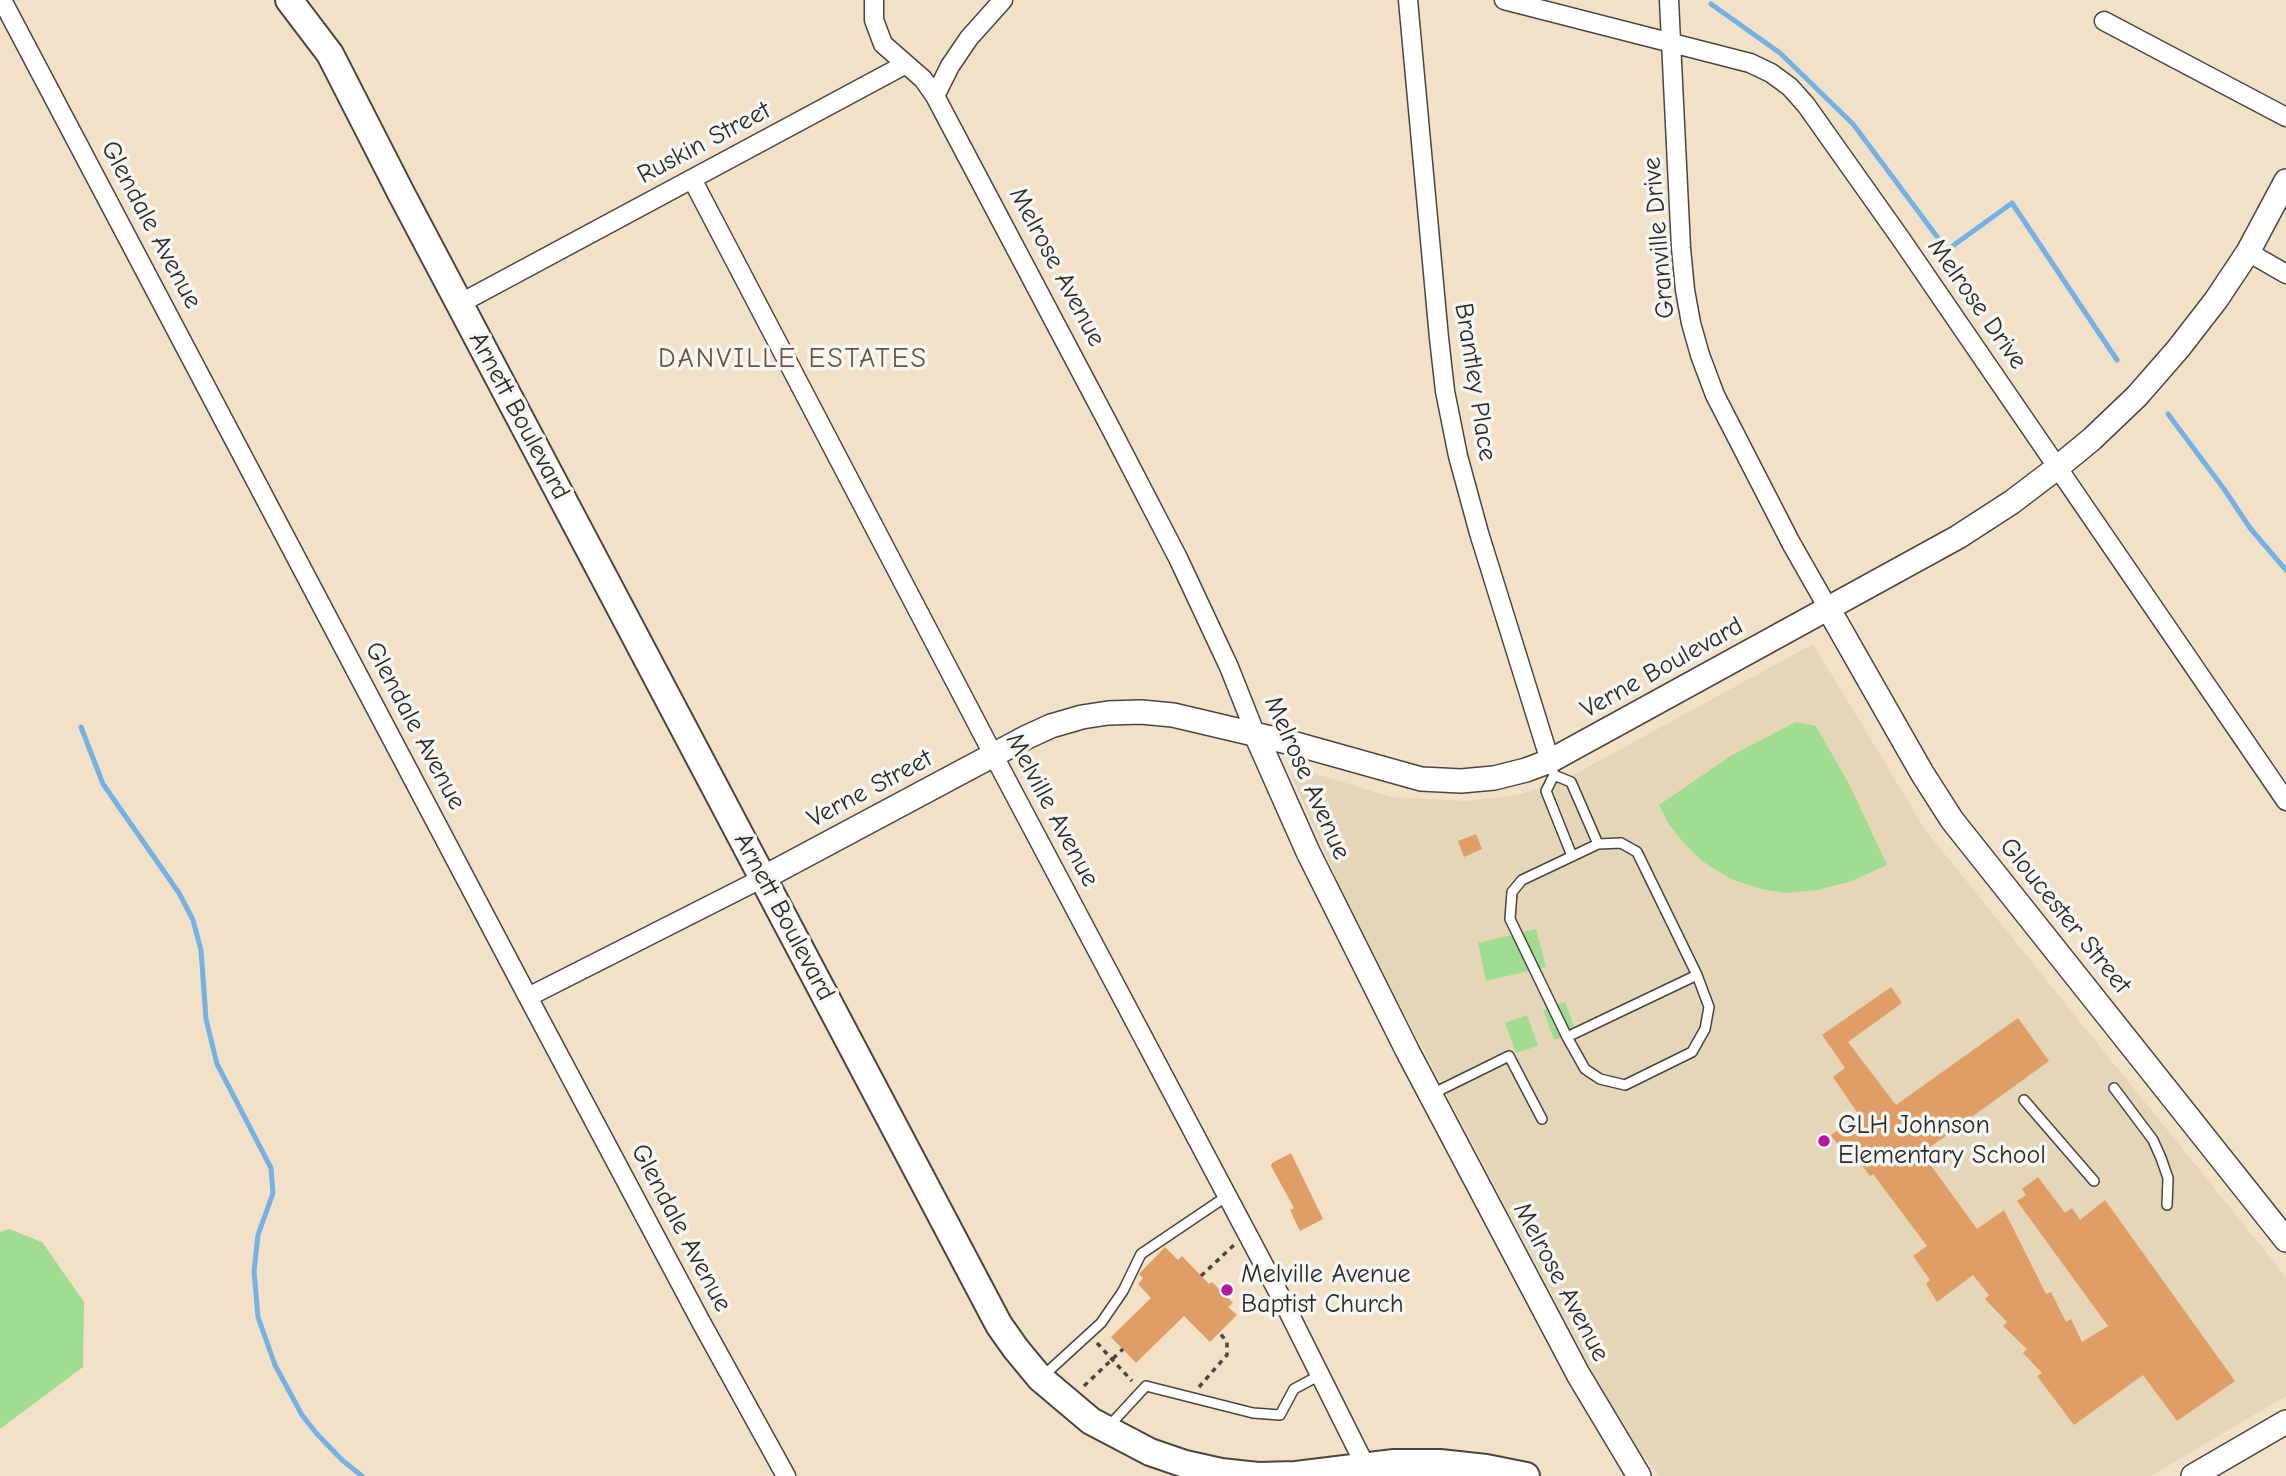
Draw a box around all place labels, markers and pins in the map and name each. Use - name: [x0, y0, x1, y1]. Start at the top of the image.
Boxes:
- place label: GLH Johnson Elementary School: [1838, 1110, 2046, 1172]
- marker: GLH Johnson Elementary School: [1816, 1133, 1832, 1149]
- place label: Melville Avenue Baptist Church: [1241, 1259, 1411, 1320]
- marker: Melville Avenue Baptist Church: [1219, 1282, 1235, 1298]

